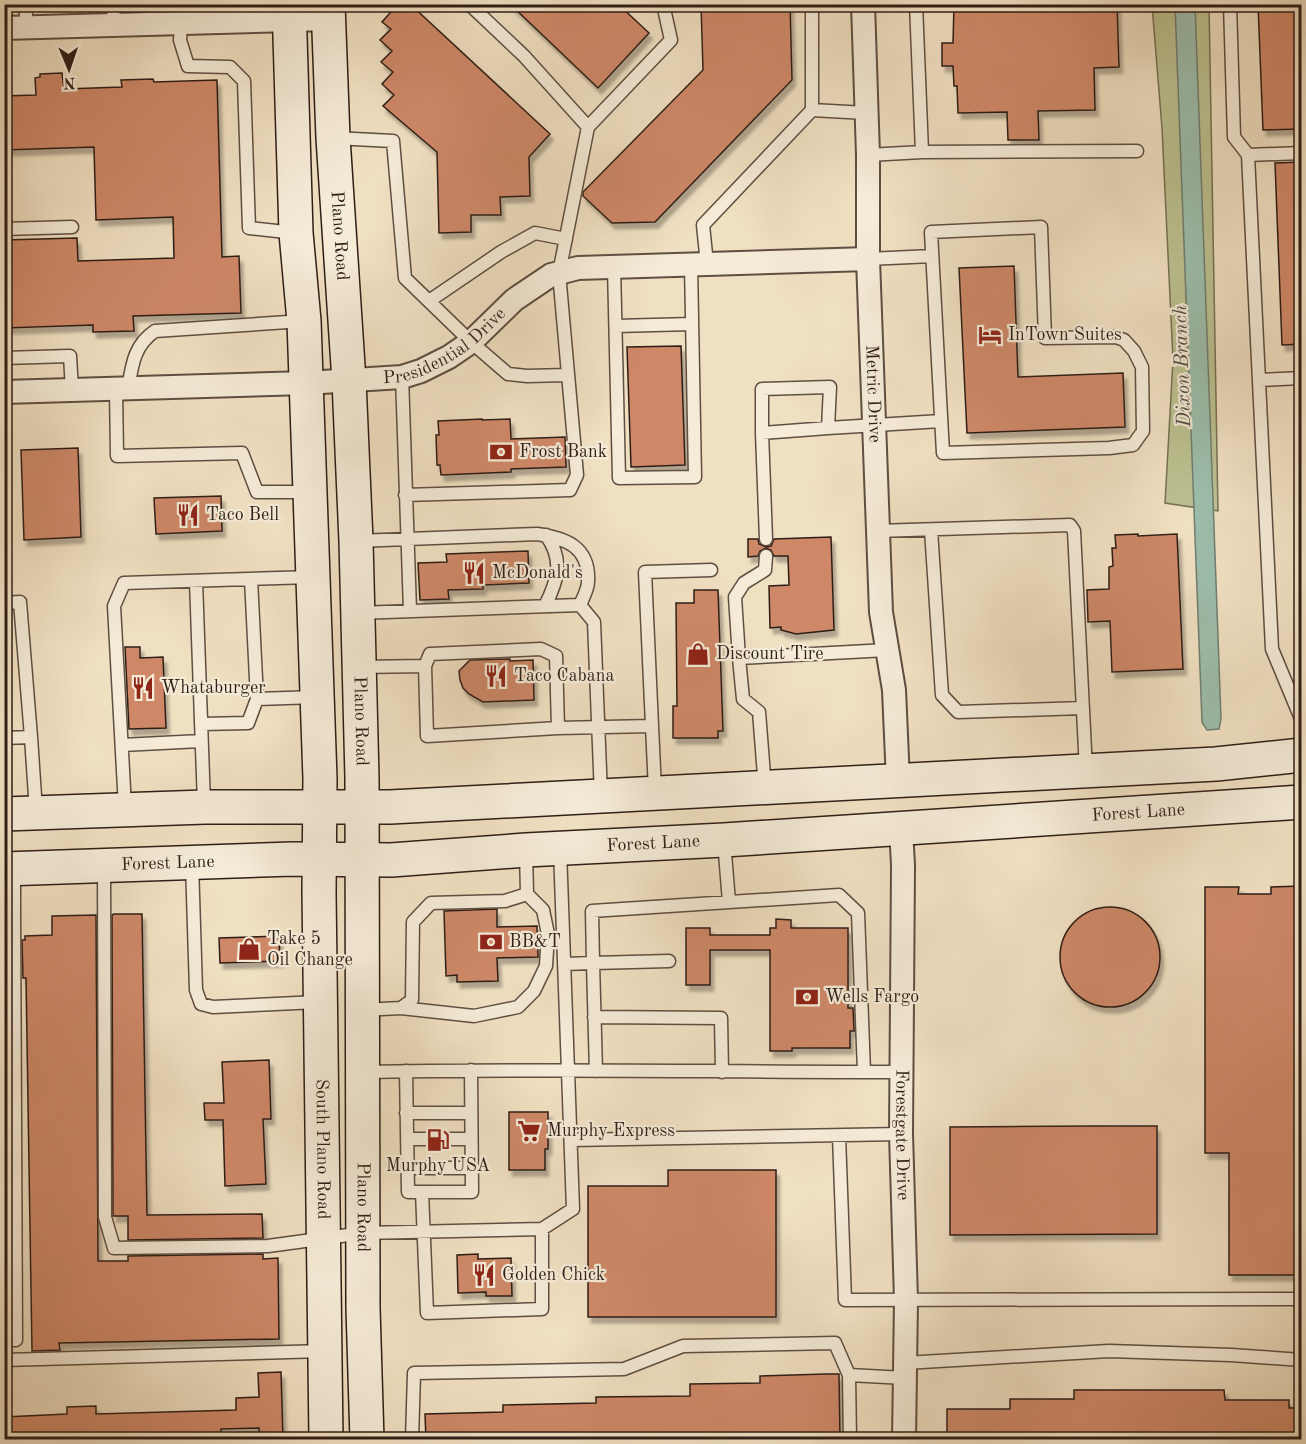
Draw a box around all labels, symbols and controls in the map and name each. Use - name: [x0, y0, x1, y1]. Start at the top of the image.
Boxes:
- north arrow: [39, 39, 99, 99]
- text: N: [62, 74, 76, 90]
- street label: Plano Road: [327, 190, 351, 281]
- street label: Presidential Drive: [382, 304, 509, 387]
- water label: Dixon Branch: [1171, 304, 1195, 429]
- hotel icon: InTown Suites: [977, 322, 1003, 348]
- place label: InTown Suites: [1008, 326, 1122, 344]
- street label: Metric Drive: [862, 344, 884, 443]
- bank icon: Frost Bank: [488, 439, 514, 465]
- place label: Frost Bank: [519, 443, 607, 461]
- restaurant icon: Taco Bell: [175, 502, 201, 528]
- place label: Taco Bell: [206, 506, 279, 524]
- restaurant icon: McDonald's: [461, 560, 487, 586]
- place label: McDonald's: [492, 564, 583, 582]
- shop icon: Discount Tire: [685, 641, 711, 667]
- place label: Discount Tire: [716, 645, 824, 663]
- restaurant icon: Taco Cabana: [483, 663, 509, 689]
- place label: Taco Cabana: [514, 667, 614, 685]
- restaurant icon: Whataburger: [130, 675, 156, 701]
- street label: Plano Road: [350, 676, 371, 766]
- place label: Whataburger: [161, 679, 266, 697]
- street label: Forest Lane: [1091, 801, 1186, 825]
- street label: Forest Lane: [606, 832, 701, 855]
- street label: Forest Lane: [121, 853, 215, 874]
- bank icon: BB&T: [478, 929, 504, 955]
- place label: Take 5 Oil Change: [267, 930, 353, 969]
- place label: BB&T: [509, 933, 561, 951]
- shop icon: Take 5 Oil Change: [236, 936, 262, 962]
- bank icon: Wells Fargo: [794, 984, 820, 1010]
- place label: Wells Fargo: [825, 988, 919, 1006]
- street label: Forestgate Drive: [892, 1069, 912, 1201]
- street label: South Plano Road: [312, 1079, 332, 1220]
- supermarket icon: Murphy Express: [516, 1118, 542, 1144]
- place label: Murphy Express: [547, 1122, 675, 1140]
- fuel station icon: Murphy USA: [425, 1127, 451, 1153]
- place label: Murphy USA: [386, 1157, 490, 1175]
- street label: Plano Road: [354, 1162, 372, 1252]
- restaurant icon: Golden Chick: [471, 1262, 497, 1288]
- place label: Golden Chick: [502, 1266, 605, 1284]

